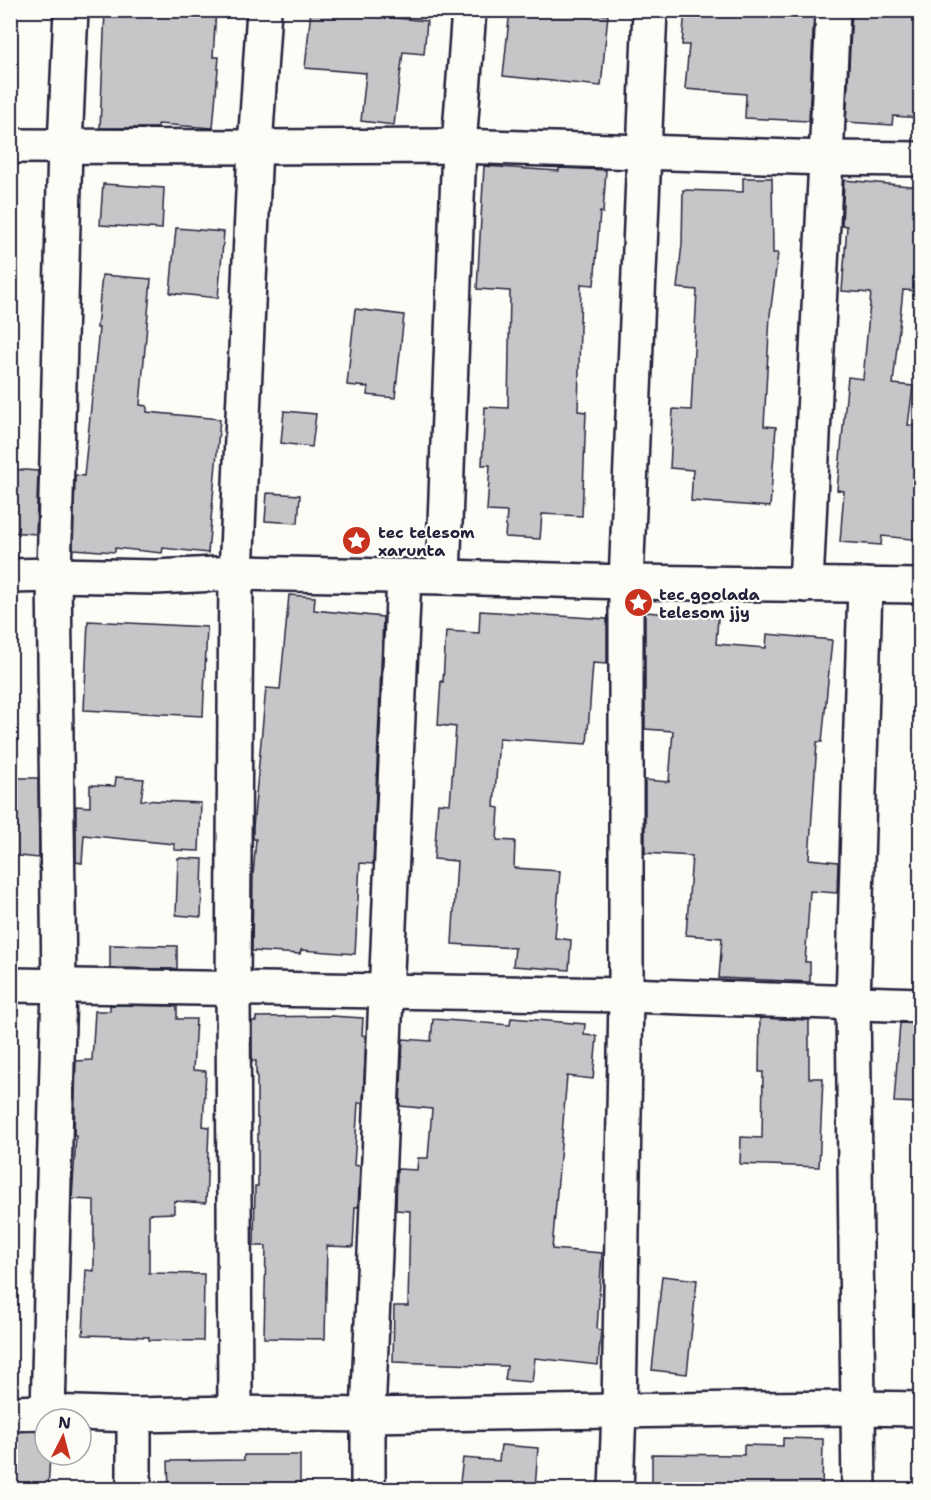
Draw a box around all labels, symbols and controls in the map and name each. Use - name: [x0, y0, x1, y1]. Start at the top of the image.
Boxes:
- place label: tec telesom xarunta: [378, 522, 475, 561]
- place icon: tec telesom xarunta: [341, 525, 373, 557]
- place label: tec goolada telesom jjy: [659, 584, 760, 623]
- place icon: tec goolada telesom jjy: [622, 587, 654, 619]
- north arrow: [33, 1407, 93, 1467]
- text: N: [57, 1411, 72, 1434]

